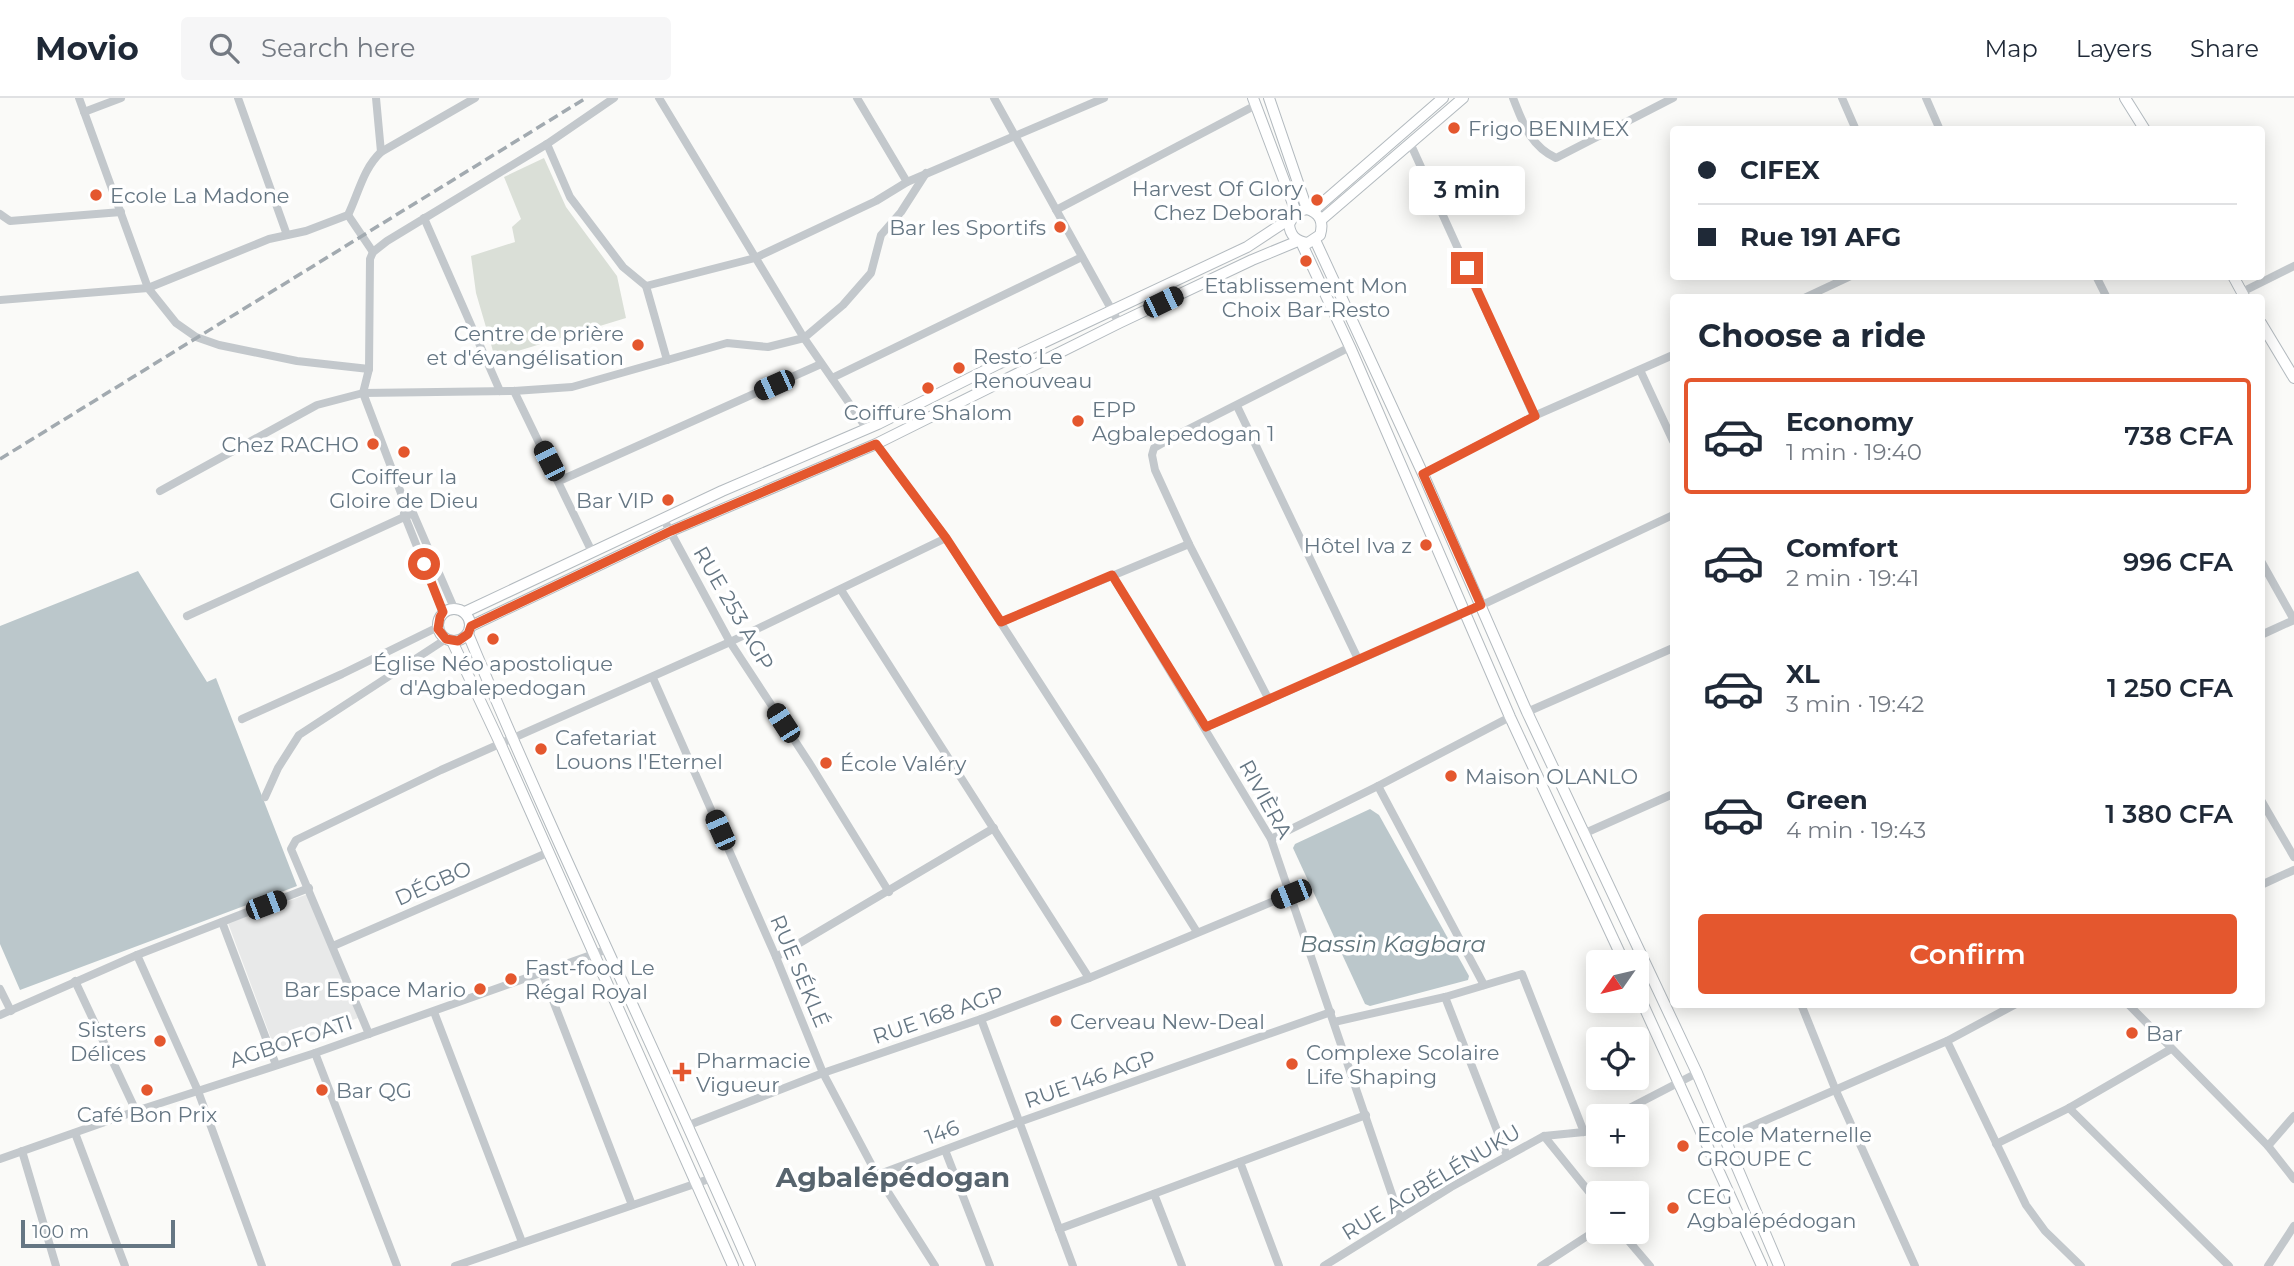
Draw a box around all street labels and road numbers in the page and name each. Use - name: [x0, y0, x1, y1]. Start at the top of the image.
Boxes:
- street label: RUE 253 AGP: [689, 542, 779, 674]
- street label: RIVIÈRA: [1234, 755, 1298, 844]
- street label: DÉGBO: [391, 855, 475, 911]
- street label: RUE SÉKLÉ: [765, 911, 835, 1031]
- street label: RUE 168 AGP: [869, 981, 1007, 1049]
- street label: AGBOFOATI: [226, 1009, 356, 1073]
- street label: RUE 146 AGP: [1021, 1045, 1159, 1113]
- street label: 146: [922, 1114, 963, 1150]
- street label: RUE AGBÉLÉNUKU: [1337, 1119, 1525, 1245]

